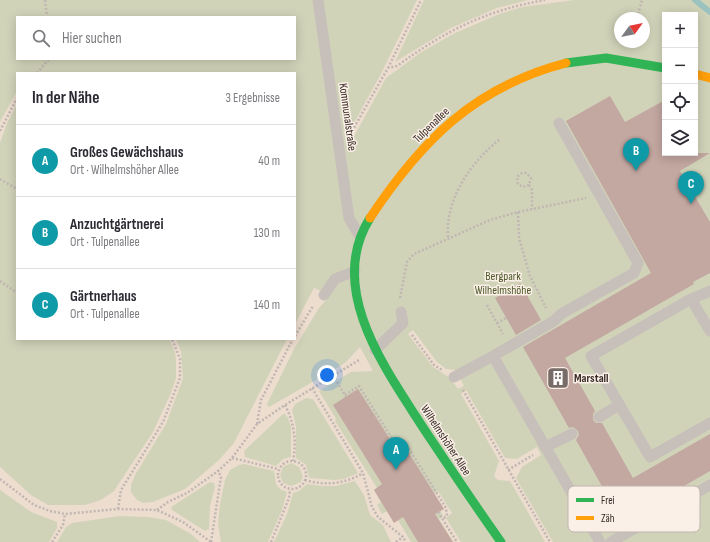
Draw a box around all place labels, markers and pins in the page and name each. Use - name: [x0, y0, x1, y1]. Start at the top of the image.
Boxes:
- pin: B: [623, 138, 649, 171]
- pin: C: [678, 171, 704, 204]
- building icon: Marstall: [545, 365, 571, 391]
- place label: Marstall: [574, 371, 608, 386]
- pin: A: [383, 437, 409, 470]

